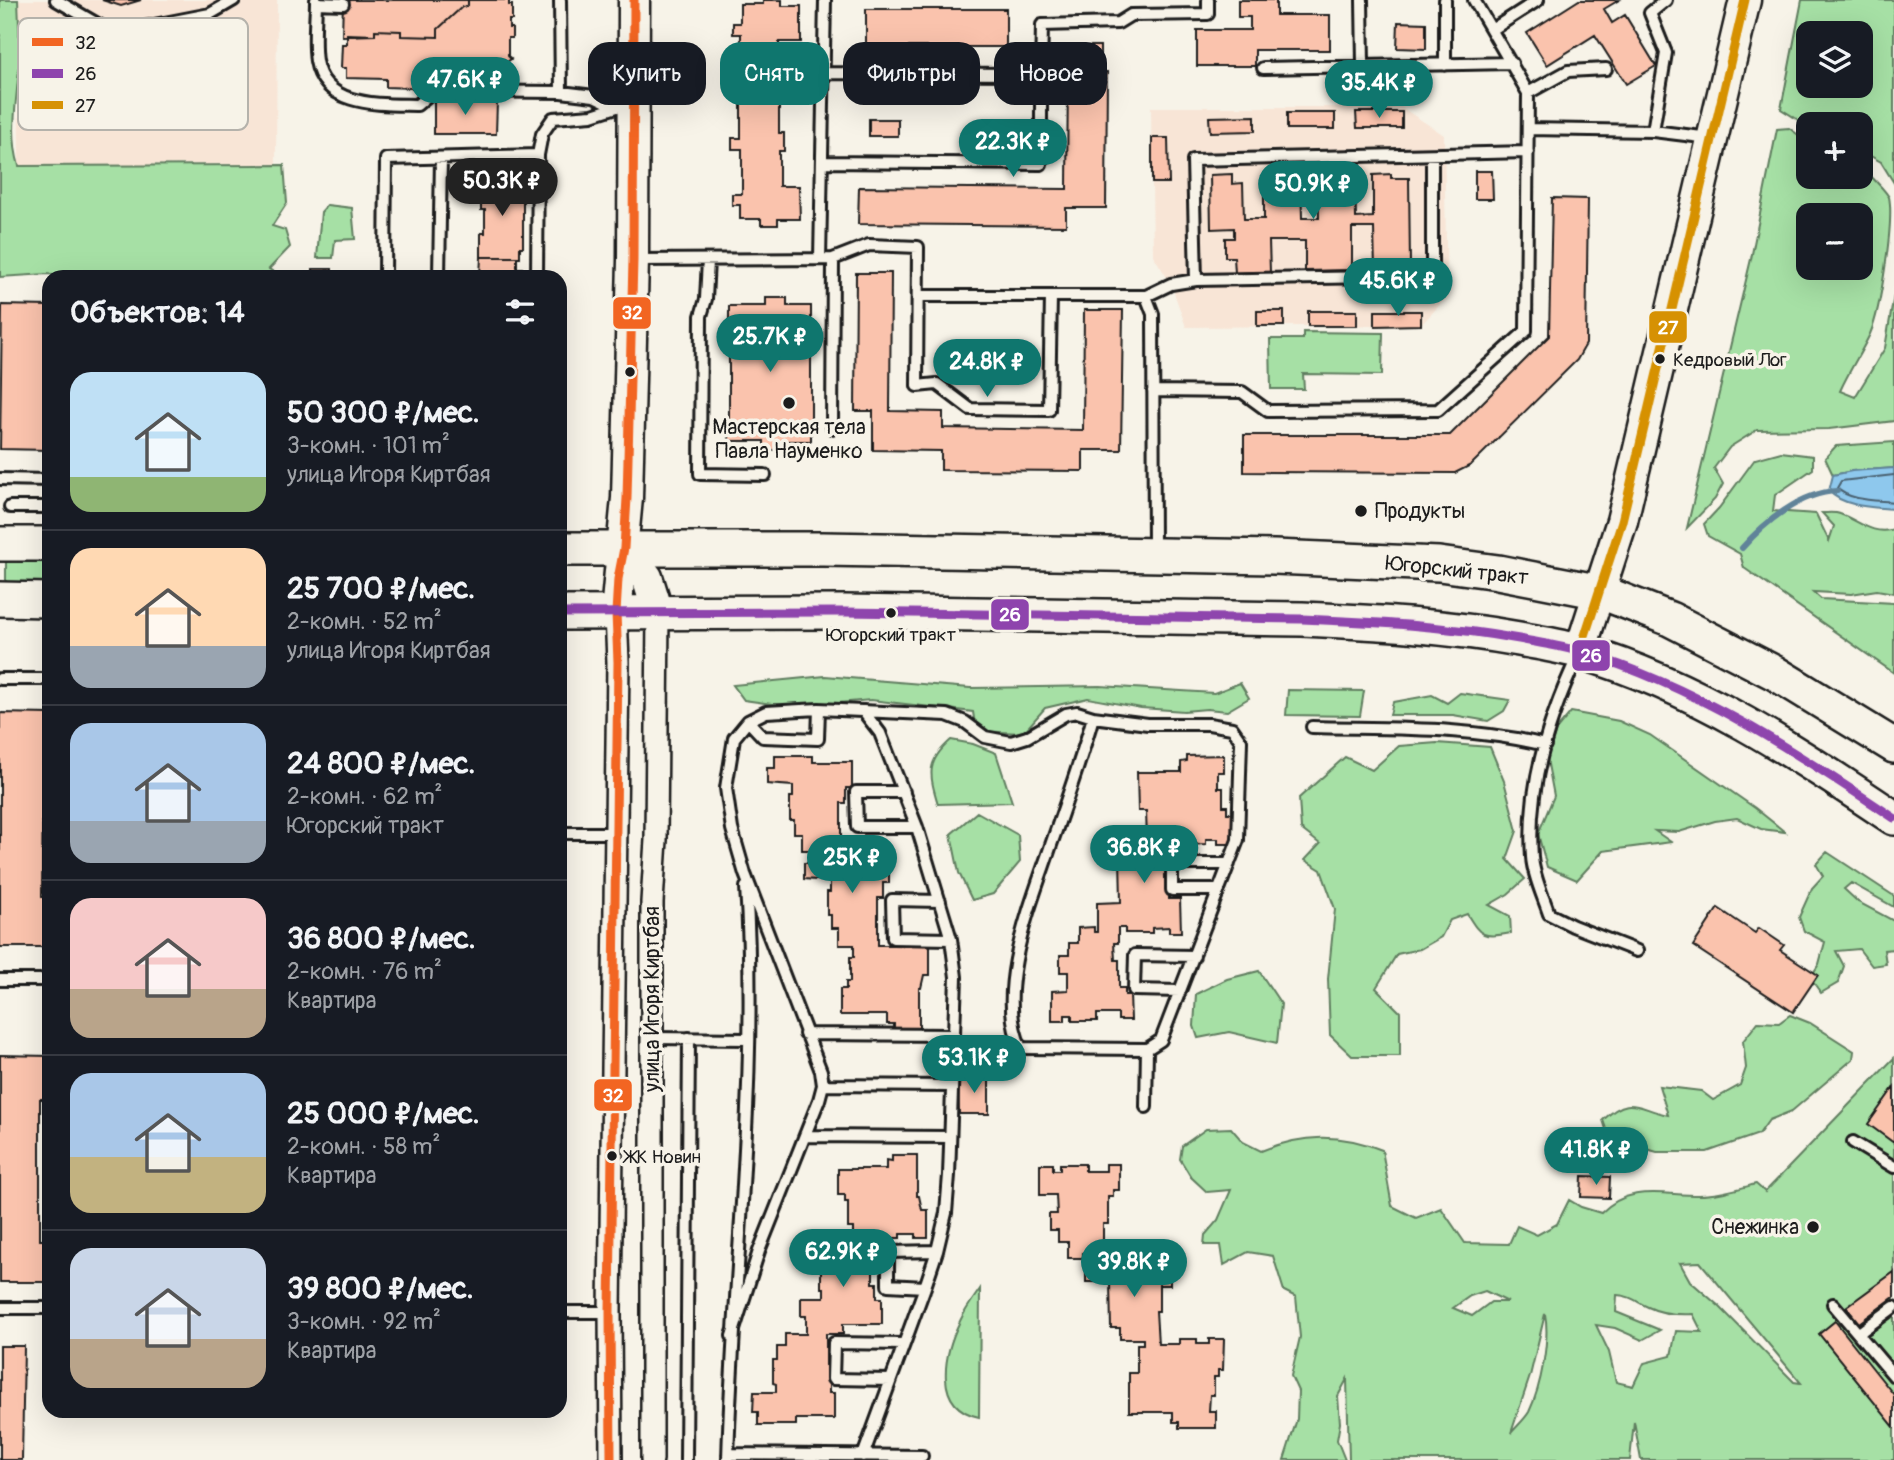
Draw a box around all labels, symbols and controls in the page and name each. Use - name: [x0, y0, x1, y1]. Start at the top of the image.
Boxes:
- legend: [18, 18, 248, 130]
- map controls: [1796, 21, 1873, 280]
- button: layers: [1796, 21, 1873, 98]
- text: 32: [75, 31, 96, 55]
- chip: Купить: [588, 42, 706, 105]
- chip: Снять: [720, 42, 829, 105]
- chip: Фильтры: [843, 42, 980, 105]
- chip: Новое: [994, 42, 1107, 105]
- pin: 47.6K ₽: [400, 58, 530, 117]
- pin: 35.4K ₽: [1314, 60, 1444, 120]
- text: 26: [75, 62, 97, 86]
- text: 47.6K ₽: [427, 65, 503, 94]
- text: 35.4K ₽: [1341, 68, 1417, 97]
- text: 27: [75, 94, 96, 118]
- button: +: [1796, 112, 1873, 189]
- pin: 22.3K ₽: [948, 120, 1078, 179]
- text: 22.3K ₽: [975, 127, 1051, 156]
- pin: 50.3K ₽: [437, 158, 567, 218]
- pin: 50.9K ₽: [1248, 162, 1378, 221]
- text: 50.3K ₽: [463, 166, 541, 195]
- text: 50.9K ₽: [1274, 169, 1352, 198]
- button: −: [1796, 203, 1873, 280]
- pin: 45.6K ₽: [1333, 258, 1463, 318]
- text: 45.6K ₽: [1360, 266, 1436, 295]
- icon: filters: [501, 293, 539, 331]
- text: Объектов: 14: [70, 294, 245, 331]
- line badge: 32: [612, 296, 652, 330]
- text: 32: [621, 301, 643, 325]
- line badge: 27: [1648, 310, 1688, 344]
- pin: 25.7K ₽: [705, 314, 835, 374]
- text: 27: [1658, 316, 1679, 340]
- text: 25.7K ₽: [732, 322, 808, 351]
- pin: 24.8K ₽: [922, 340, 1052, 399]
- text: 24.8K ₽: [949, 347, 1025, 376]
- place label: Кедровый Лог: [1673, 348, 1787, 372]
- marker: Кедровый Лог: [1653, 352, 1667, 366]
- unlabelled marker: [623, 365, 637, 379]
- text: 50 300 ₽/мес.: [287, 394, 480, 431]
- marker: Мастерская тела Павла Науменко: [781, 395, 797, 411]
- icon: home: [126, 400, 210, 484]
- place label: Мастерская тела Павла Науменко: [712, 414, 866, 465]
- text: 3-комн. · 101 m²: [287, 431, 450, 460]
- text: улица Игоря Киртбая: [287, 460, 490, 489]
- place label: Продукты: [1375, 498, 1465, 525]
- marker: Продукты: [1353, 503, 1369, 519]
- street label: Югорский тракт: [1384, 550, 1530, 591]
- text: 25 700 ₽/мес.: [287, 570, 475, 607]
- icon: home: [126, 576, 210, 660]
- line badge: 26: [990, 598, 1030, 631]
- text: 26: [999, 603, 1021, 627]
- marker: Югорский тракт: [884, 606, 898, 620]
- text: 2-комн. · 52 m²: [287, 607, 442, 636]
- place label: Югорский тракт: [826, 623, 956, 647]
- text: улица Игоря Киртбая: [287, 636, 490, 665]
- line badge: 26: [1571, 639, 1611, 672]
- text: 26: [1580, 644, 1602, 668]
- text: 24 800 ₽/мес.: [287, 745, 475, 782]
- icon: home: [126, 751, 210, 835]
- text: 2-комн. · 62 m²: [287, 782, 442, 811]
- text: Югорский тракт: [287, 811, 444, 840]
- pin: 36.8K ₽: [1079, 826, 1209, 885]
- text: 36.8K ₽: [1106, 833, 1182, 862]
- pin: 25K ₽: [803, 836, 901, 895]
- text: 25K ₽: [823, 843, 881, 872]
- street label: улица Игоря Киртбая: [639, 906, 666, 1093]
- text: 36 800 ₽/мес.: [287, 920, 475, 957]
- icon: home: [126, 926, 210, 1010]
- text: 2-комн. · 76 m²: [287, 957, 442, 986]
- text: Квартира: [287, 986, 376, 1015]
- pin: 53.1K ₽: [909, 1036, 1039, 1095]
- text: 53.1K ₽: [938, 1043, 1010, 1072]
- line badge: 32: [593, 1078, 633, 1112]
- text: 32: [602, 1084, 624, 1108]
- text: 25 000 ₽/мес.: [287, 1095, 480, 1132]
- icon: home: [126, 1101, 210, 1185]
- pin: 41.8K ₽: [1531, 1128, 1661, 1187]
- text: 2-комн. · 58 m²: [287, 1132, 440, 1161]
- text: 41.8K ₽: [1560, 1135, 1632, 1164]
- place label: ЖК Новин: [622, 1145, 701, 1169]
- marker: ЖК Новин: [605, 1149, 619, 1163]
- text: Квартира: [287, 1161, 376, 1190]
- place label: Снежинка: [1711, 1214, 1799, 1241]
- marker: Снежинка: [1805, 1219, 1821, 1235]
- pin: 62.9K ₽: [778, 1230, 908, 1289]
- text: 62.9K ₽: [805, 1237, 881, 1266]
- pin: 39.8K ₽: [1069, 1240, 1199, 1299]
- text: 39.8K ₽: [1097, 1247, 1171, 1276]
- text: 39 800 ₽/мес.: [287, 1270, 473, 1307]
- icon: home: [126, 1276, 210, 1360]
- text: 3-комн. · 92 m²: [287, 1307, 441, 1336]
- text: Квартира: [287, 1336, 376, 1365]

